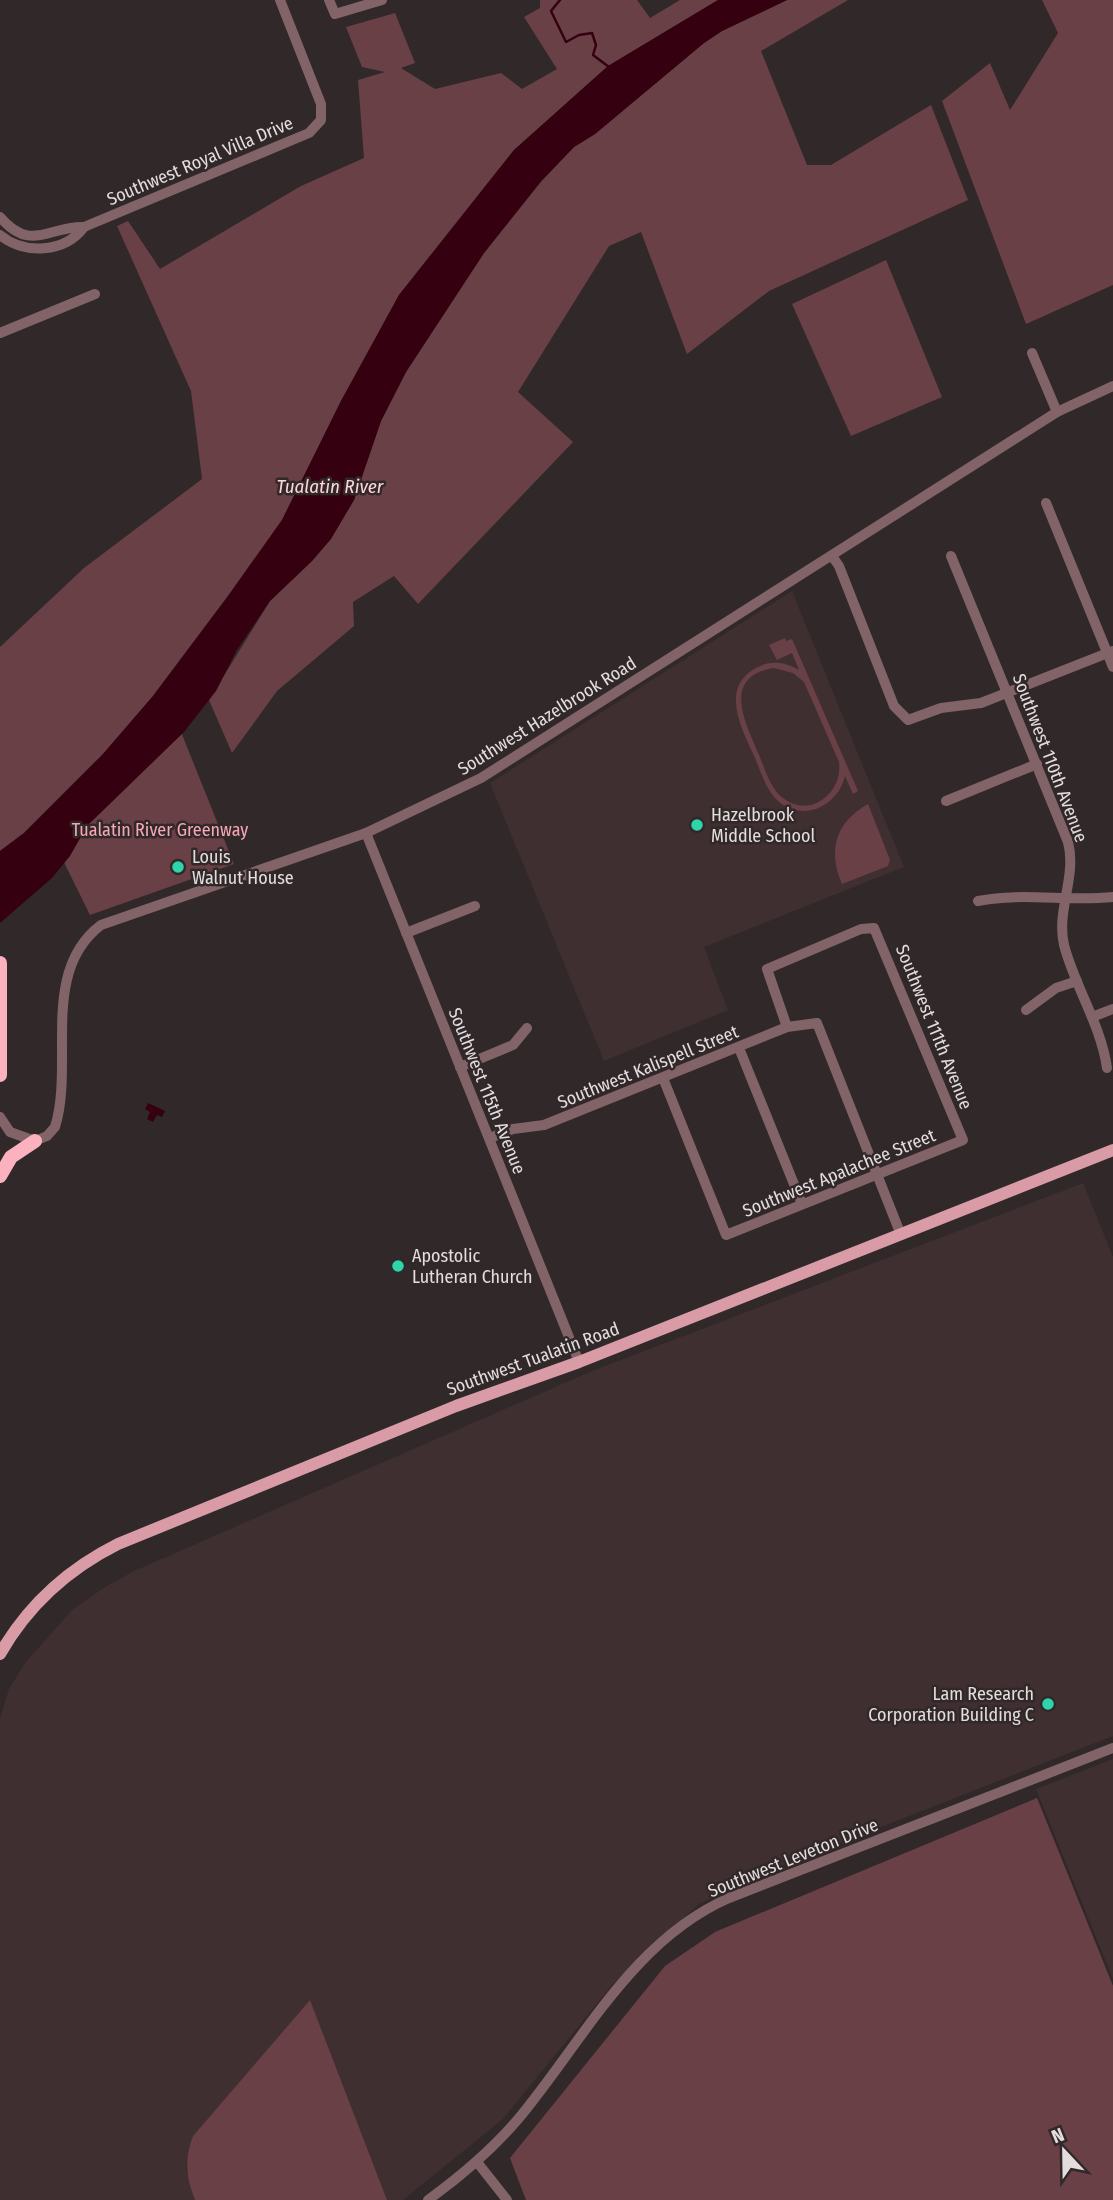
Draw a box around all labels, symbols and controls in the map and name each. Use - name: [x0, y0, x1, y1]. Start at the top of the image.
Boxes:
- street label: Southwest Royal Villa Drive: [104, 112, 297, 210]
- water label: Tualatin River: [277, 475, 385, 498]
- street label: Southwest Hazelbrook Road: [454, 652, 640, 780]
- street label: Southwest 110th Avenue: [1008, 671, 1092, 845]
- place label: Hazelbrook Middle School: [711, 804, 815, 847]
- marker: Hazelbrook Middle School: [689, 817, 705, 833]
- park label: Tualatin River Greenway: [72, 819, 248, 841]
- place label: Louis Walnut House: [192, 846, 294, 889]
- marker: Louis Walnut House: [170, 859, 186, 875]
- street label: Southwest 111th Avenue: [891, 941, 977, 1113]
- street label: Southwest 115th Avenue: [444, 1005, 530, 1177]
- street label: Southwest Kalispell Street: [554, 1021, 742, 1113]
- street label: Southwest Apalachee Street: [739, 1124, 939, 1222]
- place label: Apostolic Lutheran Church: [412, 1245, 532, 1288]
- marker: Apostolic Lutheran Church: [390, 1258, 406, 1274]
- street label: Southwest Tualatin Road: [444, 1317, 622, 1401]
- place label: Lam Research Corporation Building C: [868, 1683, 1034, 1726]
- marker: Lam Research Corporation Building C: [1040, 1696, 1056, 1712]
- street label: Southwest Leveton Drive: [705, 1814, 881, 1902]
- north arrow: [1029, 2116, 1099, 2186]
- text: N: [1048, 2123, 1067, 2148]

